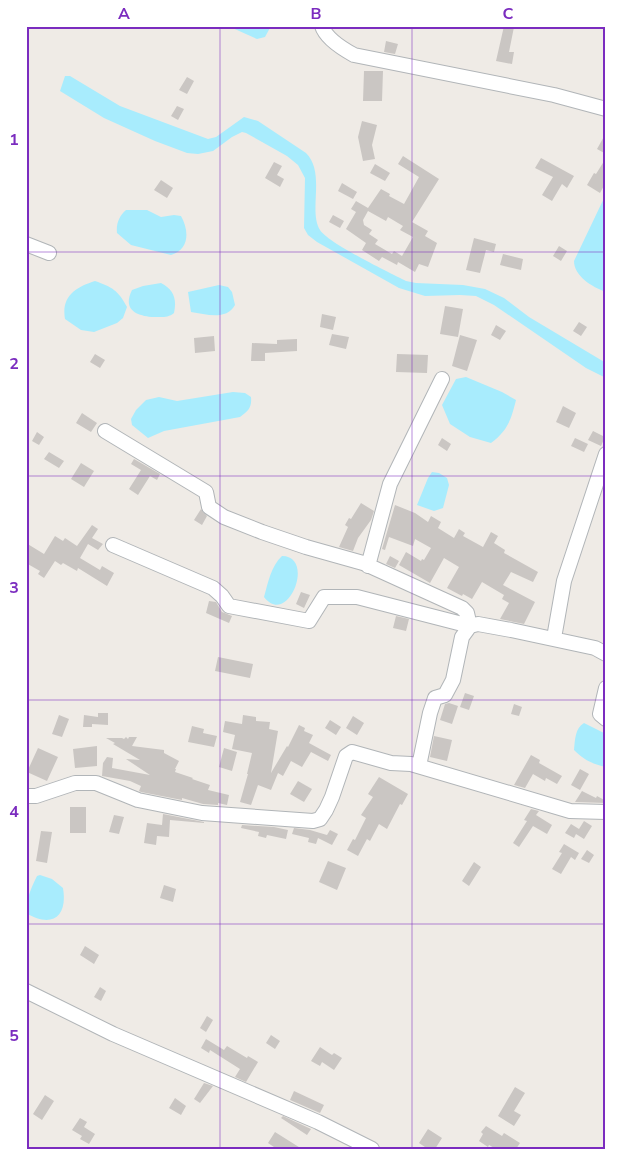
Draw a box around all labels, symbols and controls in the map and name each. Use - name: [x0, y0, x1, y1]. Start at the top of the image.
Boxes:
- text: A: [118, 3, 130, 25]
- text: B: [310, 3, 322, 25]
- text: C: [503, 3, 514, 25]
- text: 1: [9, 129, 19, 151]
- text: 2: [9, 353, 19, 375]
- text: 3: [9, 577, 19, 599]
- text: 4: [9, 801, 19, 823]
- text: 5: [9, 1025, 19, 1047]

